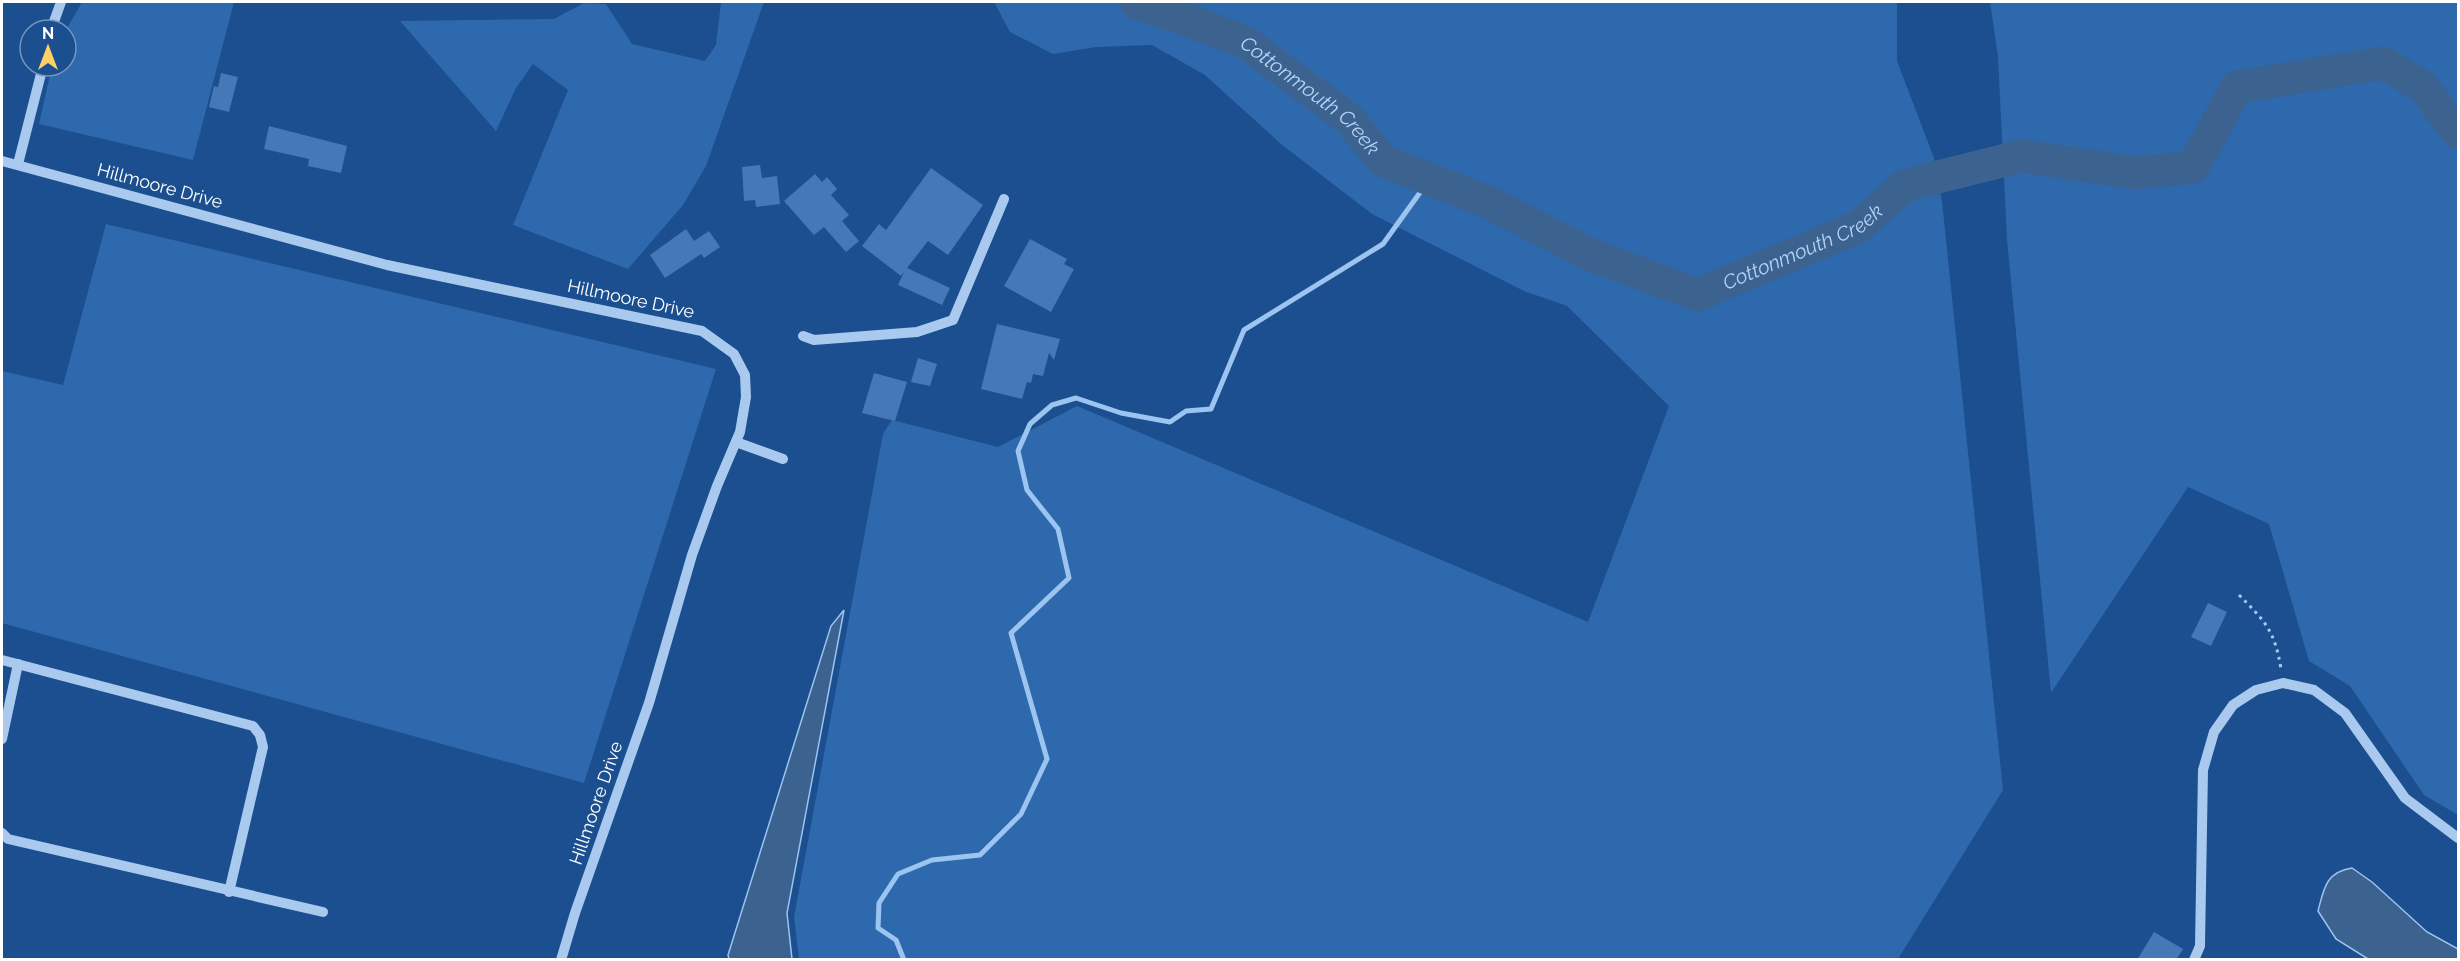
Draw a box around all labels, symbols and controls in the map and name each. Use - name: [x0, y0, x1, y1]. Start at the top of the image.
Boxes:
- north arrow: [18, 18, 78, 78]
- text: N: [42, 24, 54, 43]
- water label: Cottonmouth Creek: [1236, 31, 1385, 160]
- street label: Hillmoore Drive: [95, 159, 226, 212]
- water label: Cottonmouth Creek: [1719, 199, 1888, 295]
- street label: Hillmoore Drive: [566, 275, 697, 322]
- street label: Hillmoore Drive: [565, 738, 627, 867]

